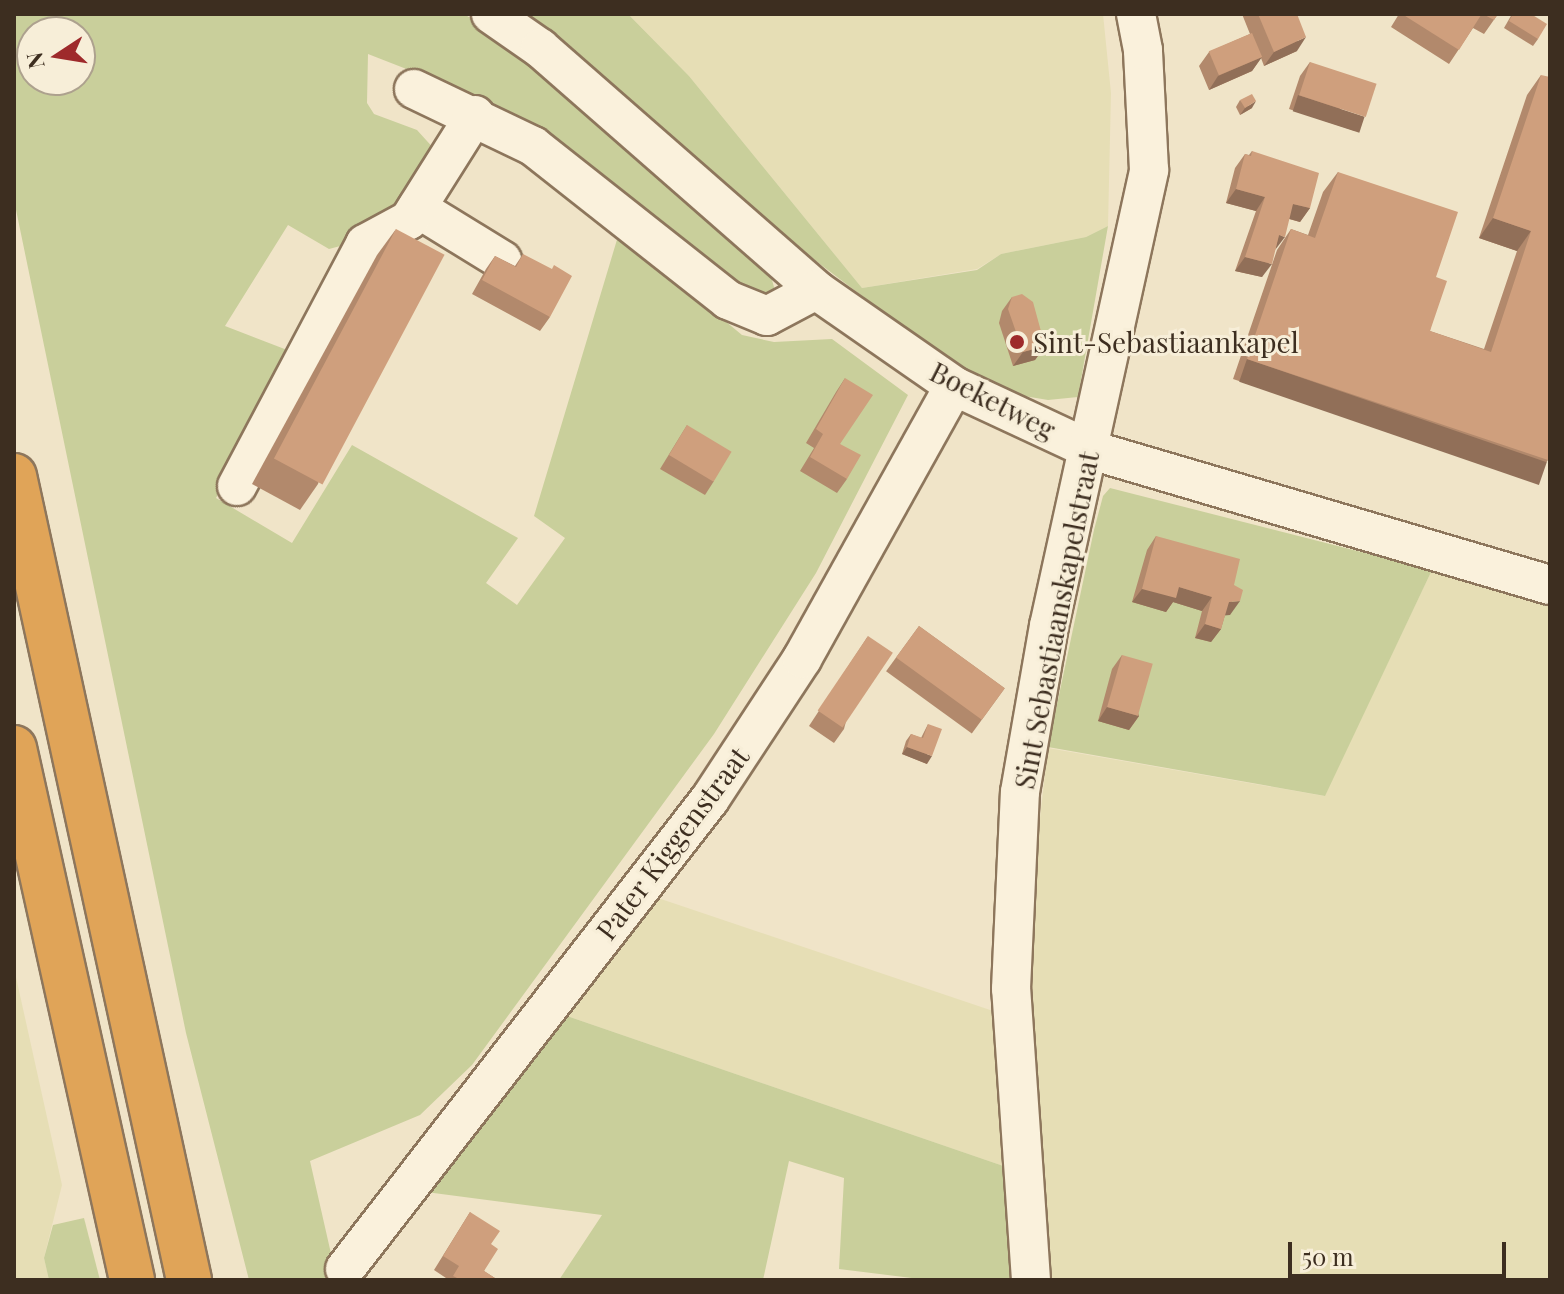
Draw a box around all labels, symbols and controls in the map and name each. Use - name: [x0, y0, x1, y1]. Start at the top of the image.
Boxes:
- north arrow: [16, 16, 96, 96]
- text: N: [18, 50, 51, 71]
- place label: Sint-Sebastiaankapel: [1033, 325, 1299, 359]
- marker: Sint-Sebastiaankapel: [1008, 333, 1026, 351]
- street label: Boeketweg: [925, 354, 1061, 446]
- street label: Sint Sebastiaanskapelstraat: [1007, 448, 1105, 792]
- street label: Pater Kiggenstraat: [588, 740, 756, 946]
- scale bar: [1292, 1226, 1510, 1276]
- text: 50 m: [1302, 1240, 1354, 1272]

